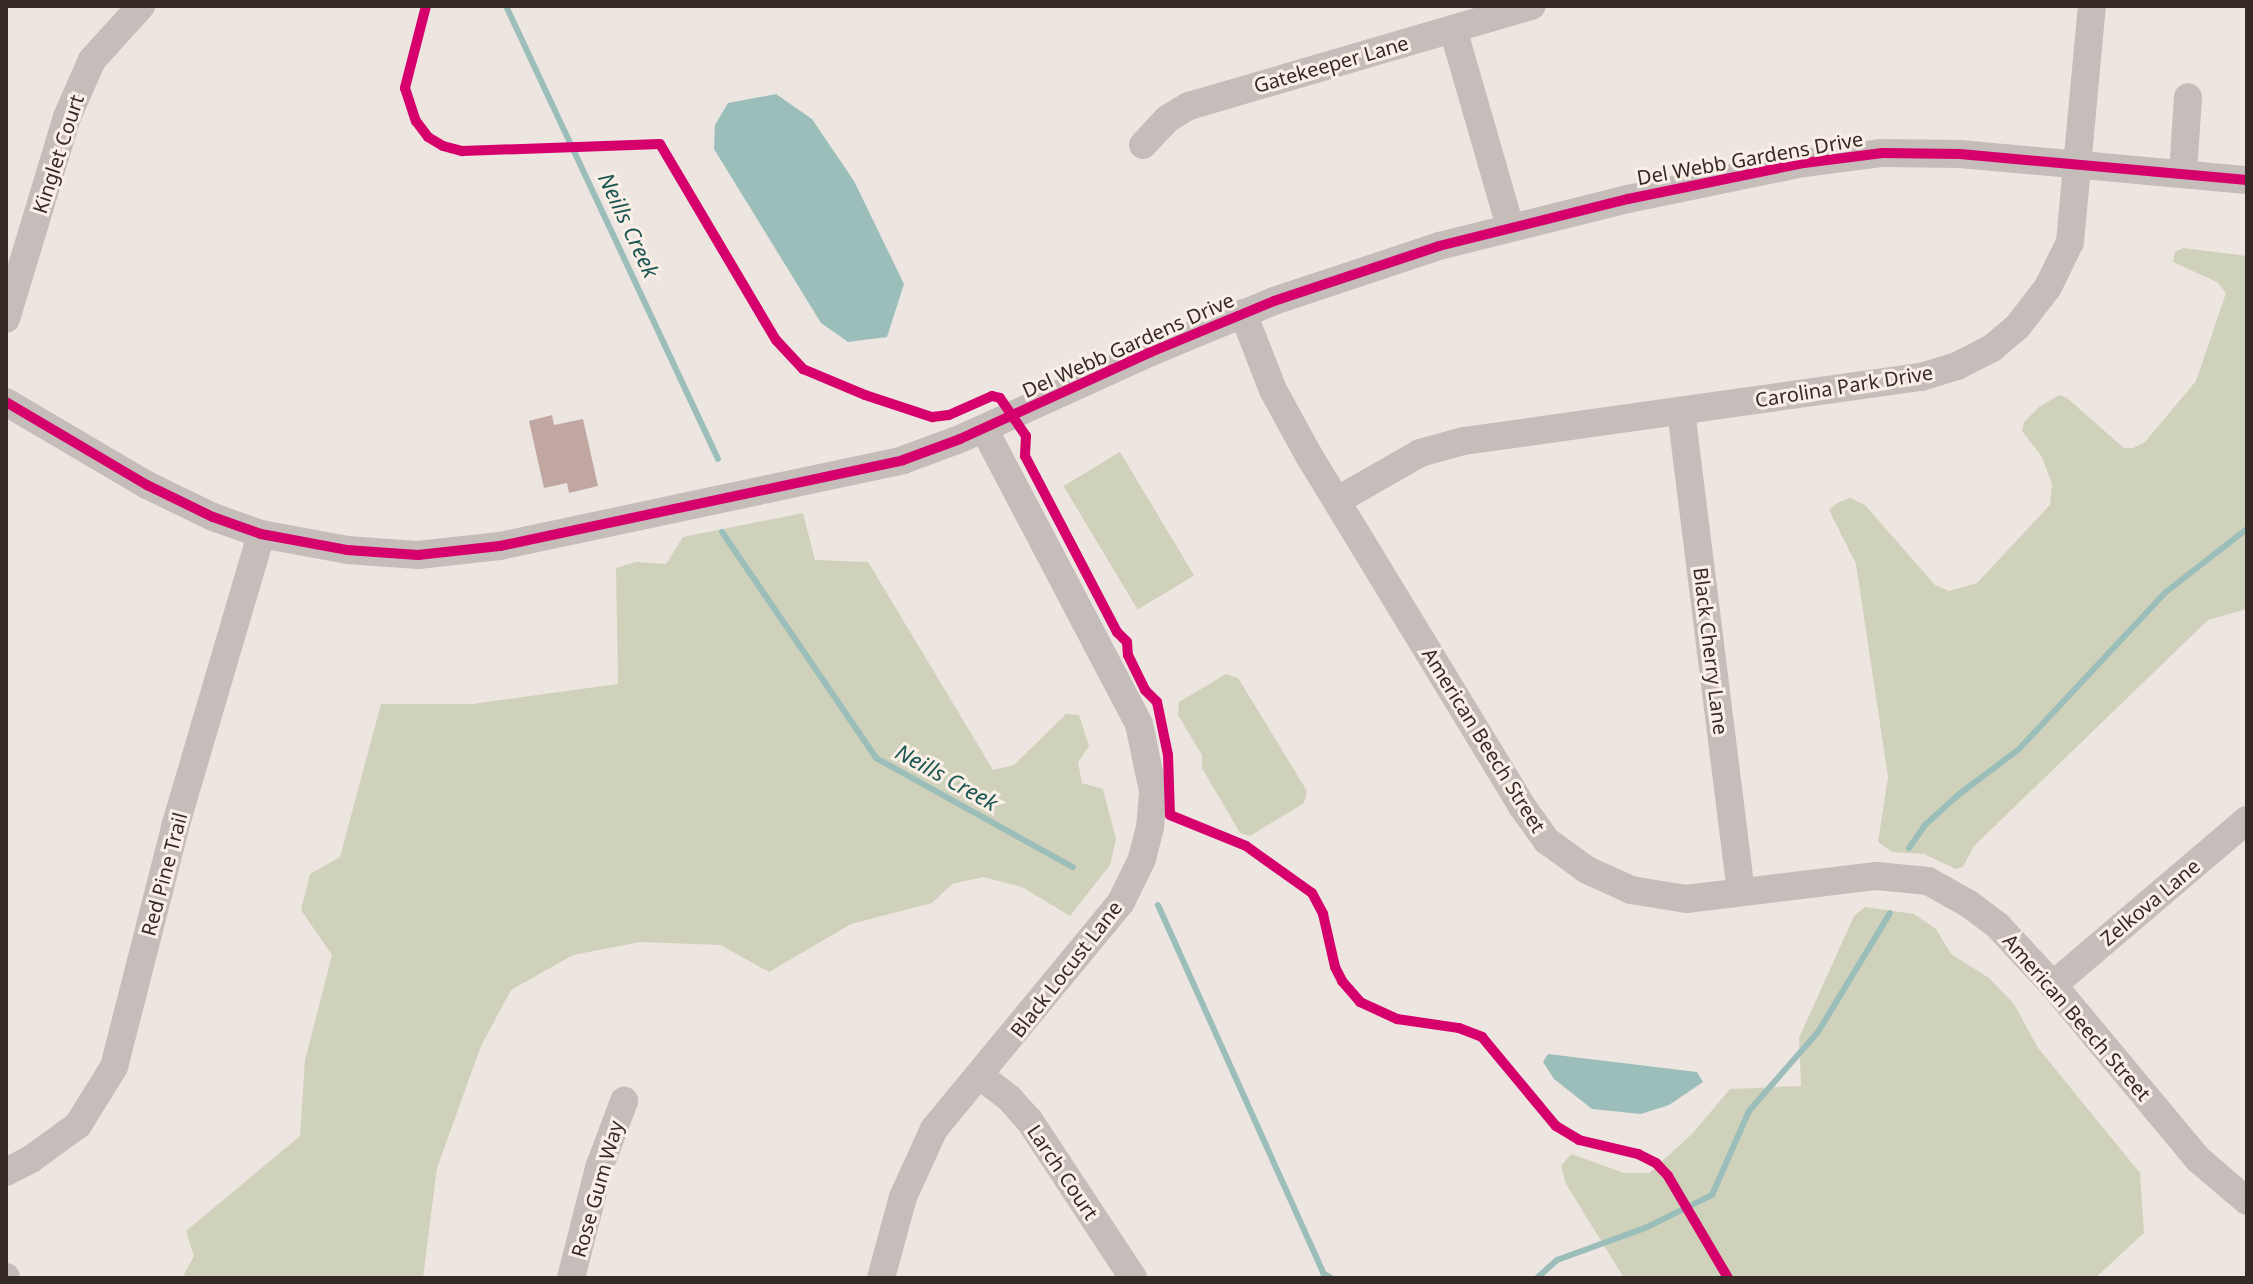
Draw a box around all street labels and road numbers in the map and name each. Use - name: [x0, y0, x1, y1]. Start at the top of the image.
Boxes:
- street label: Gatekeeper Lane: [1251, 30, 1411, 98]
- street label: Kinglet Court: [27, 91, 89, 217]
- street label: Del Webb Gardens Drive: [1635, 126, 1865, 190]
- street label: Del Webb Gardens Drive: [1018, 287, 1238, 403]
- street label: Carolina Park Drive: [1753, 360, 1935, 412]
- street label: Black Cherry Lane: [1689, 566, 1733, 736]
- street label: American Beech Street: [1417, 643, 1551, 837]
- street label: Red Pine Trail: [136, 810, 192, 938]
- street label: Zelkova Lane: [2095, 854, 2205, 950]
- street label: Black Locust Lane: [1005, 896, 1127, 1042]
- street label: American Beech Street: [1998, 929, 2156, 1105]
- street label: Rose Gum Way: [566, 1118, 628, 1260]
- street label: Larch Court: [1022, 1120, 1104, 1224]

